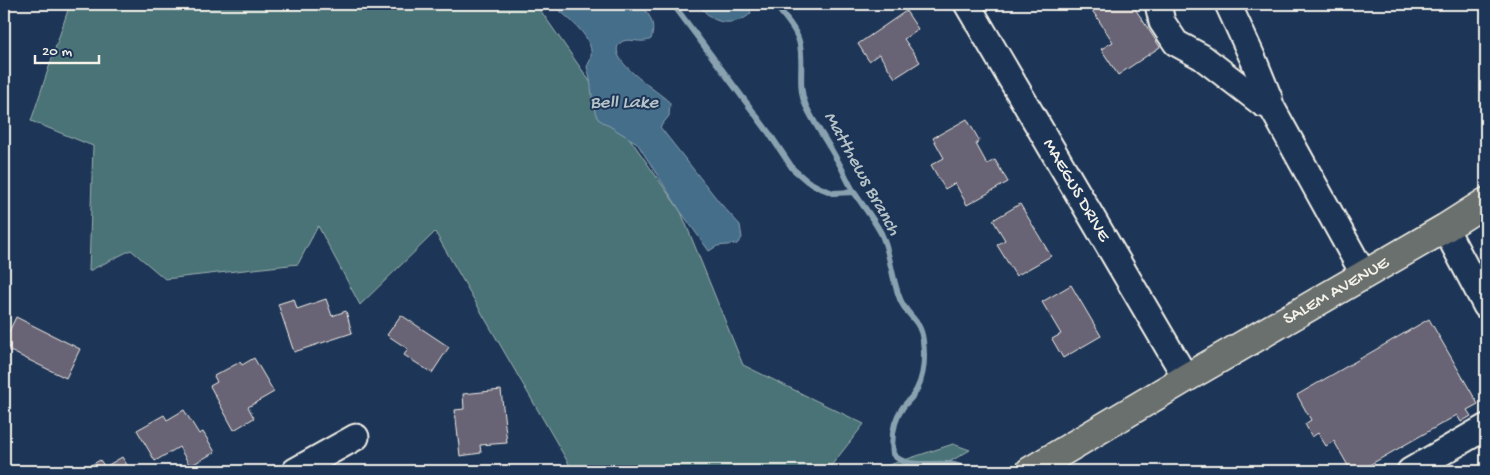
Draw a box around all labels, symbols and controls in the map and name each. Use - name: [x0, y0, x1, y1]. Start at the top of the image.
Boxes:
- scale bar: [35, 32, 99, 64]
- text: 20 m: [42, 43, 72, 61]
- water label: Bell Lake: [590, 92, 659, 115]
- water label: Matthews Branch: [817, 108, 905, 241]
- street label: MAEGUS DRIVE: [1038, 135, 1115, 246]
- street label: SALEM AVENUE: [1279, 252, 1393, 330]

